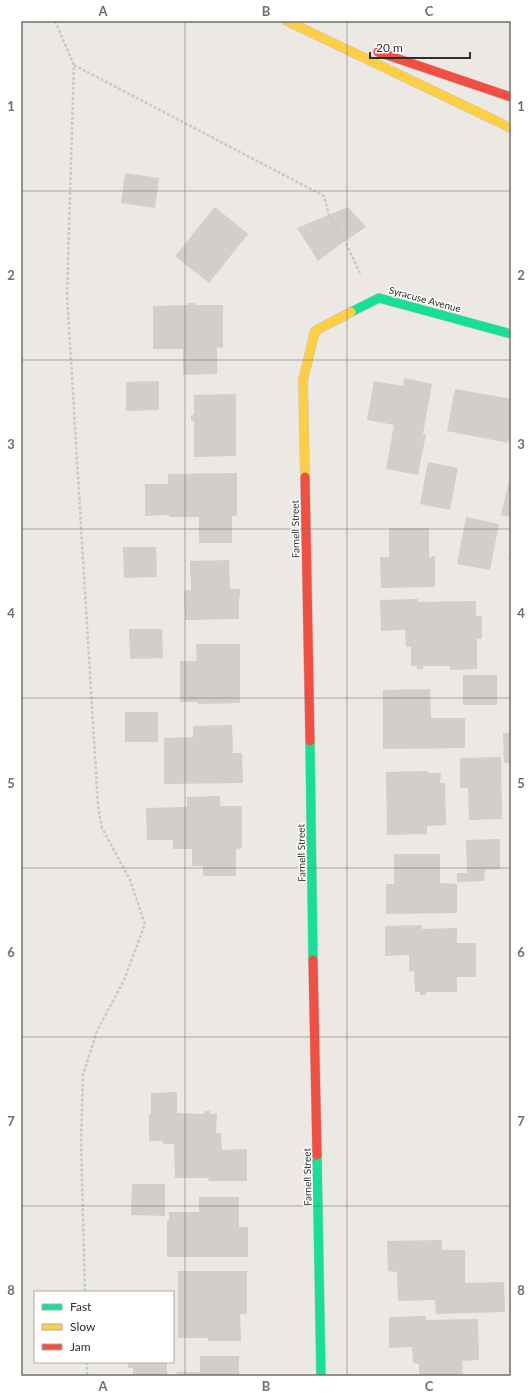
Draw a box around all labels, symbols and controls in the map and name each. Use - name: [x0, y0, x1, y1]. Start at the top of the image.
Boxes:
- text: A: [97, 3, 108, 19]
- text: B: [262, 3, 271, 19]
- text: C: [425, 3, 434, 19]
- scale bar: [370, 34, 470, 60]
- text: 20 m: [376, 40, 403, 55]
- text: 1: [7, 98, 15, 114]
- text: 1: [517, 98, 525, 114]
- text: 2: [7, 267, 15, 283]
- text: 2: [517, 267, 525, 283]
- street label: Syracuse Avenue: [388, 284, 462, 314]
- text: 3: [7, 436, 15, 452]
- text: 3: [517, 436, 525, 452]
- street label: Farnell Street: [288, 499, 302, 558]
- text: 4: [7, 605, 15, 621]
- text: 4: [517, 605, 525, 621]
- text: 5: [7, 775, 15, 791]
- text: 5: [517, 775, 525, 791]
- street label: Farnell Street: [294, 823, 308, 882]
- text: 6: [7, 944, 15, 960]
- text: 6: [517, 944, 525, 960]
- text: 7: [7, 1113, 15, 1129]
- text: 7: [517, 1113, 525, 1129]
- street label: Farnell Street: [300, 1147, 314, 1206]
- text: 8: [7, 1282, 15, 1298]
- text: 8: [517, 1282, 525, 1298]
- legend: [34, 1291, 174, 1363]
- text: Fast: [70, 1299, 92, 1314]
- text: Slow: [70, 1319, 96, 1334]
- text: Jam: [70, 1339, 91, 1354]
- text: A: [97, 1378, 108, 1394]
- text: B: [262, 1378, 271, 1394]
- text: C: [425, 1378, 434, 1394]

